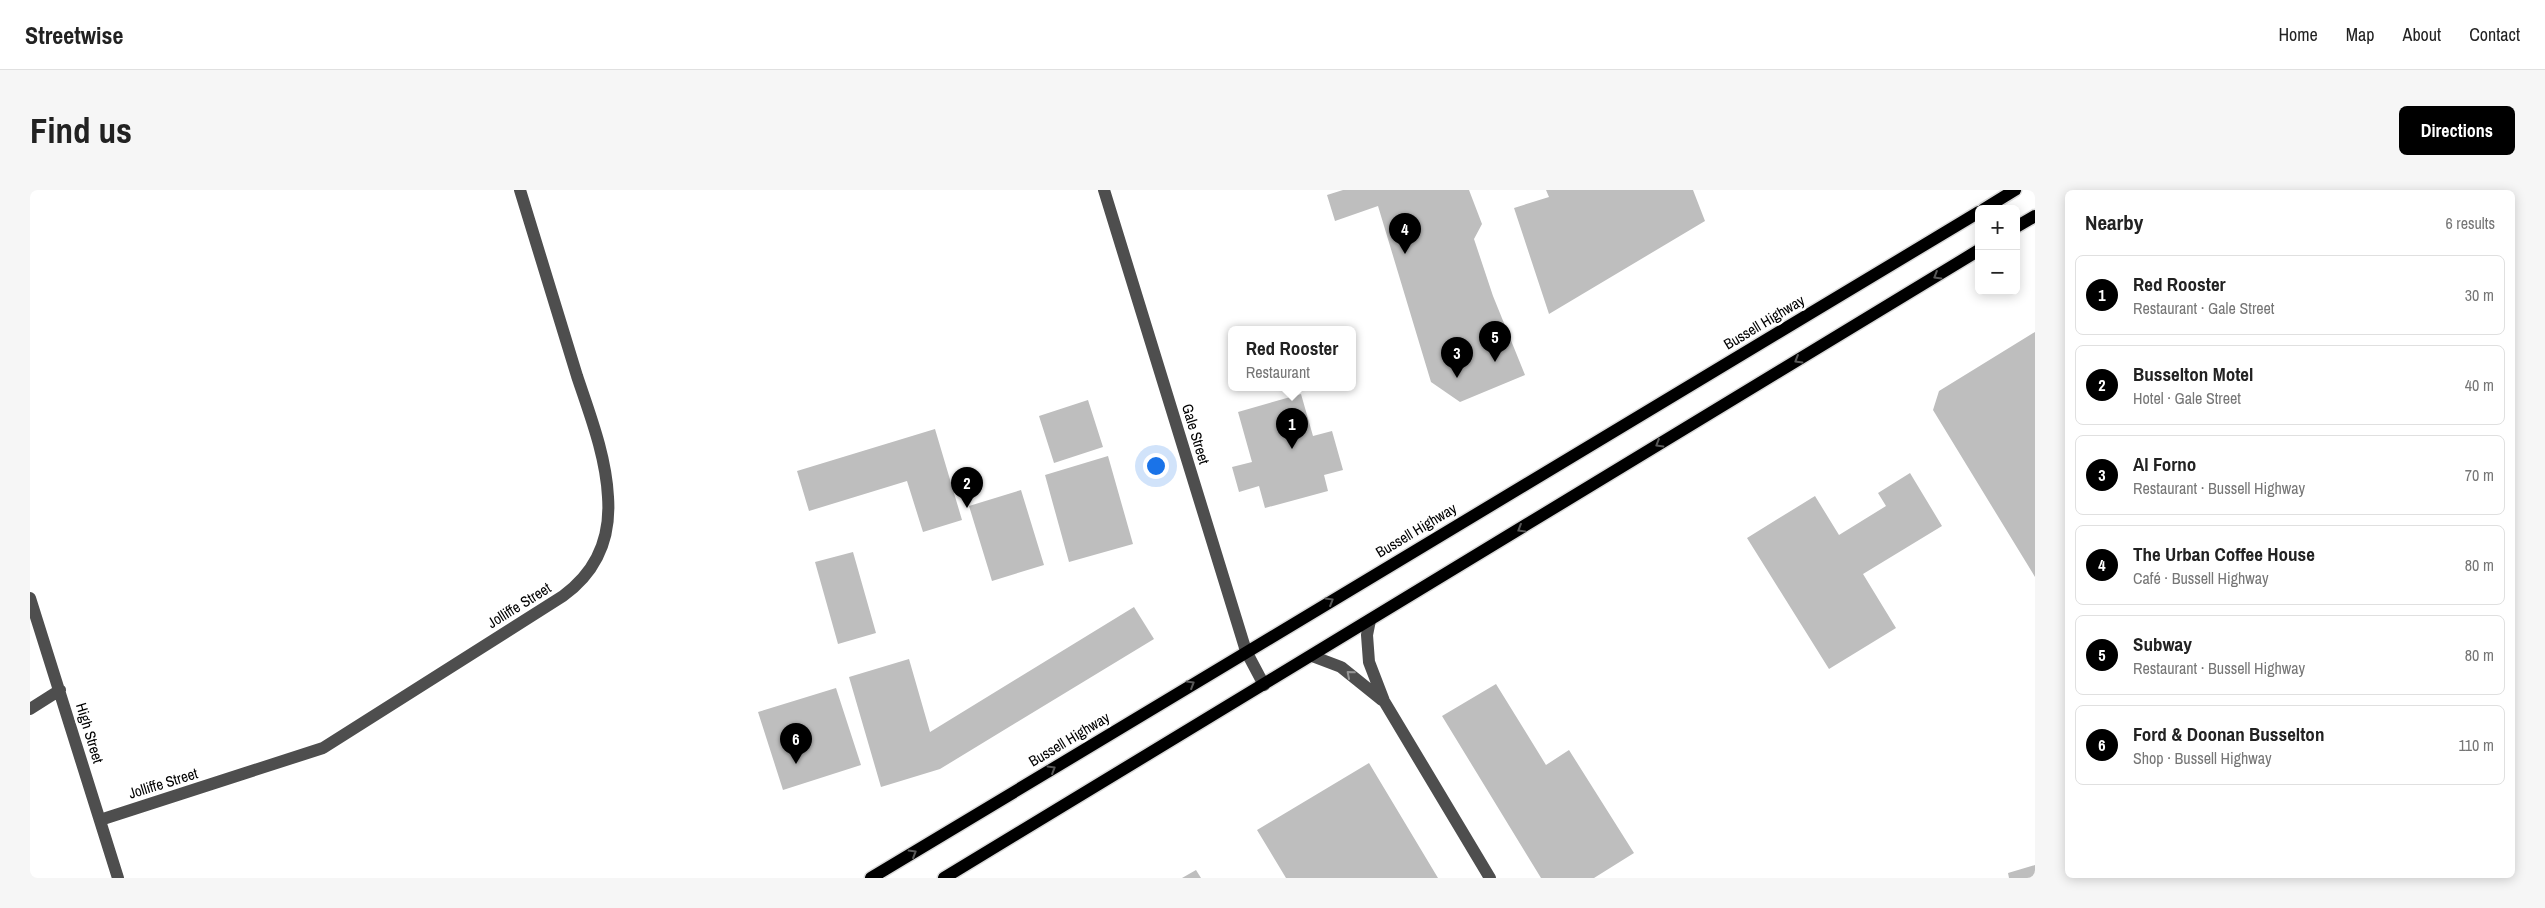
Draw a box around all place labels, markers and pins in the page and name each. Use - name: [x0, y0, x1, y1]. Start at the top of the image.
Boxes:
- pin: 4: [1389, 213, 1421, 254]
- pin: 5: [1479, 321, 1511, 362]
- pin: 3: [1441, 337, 1473, 378]
- pin: 1: [1276, 408, 1308, 449]
- pin: 2: [951, 467, 983, 508]
- pin: 6: [780, 723, 812, 764]

